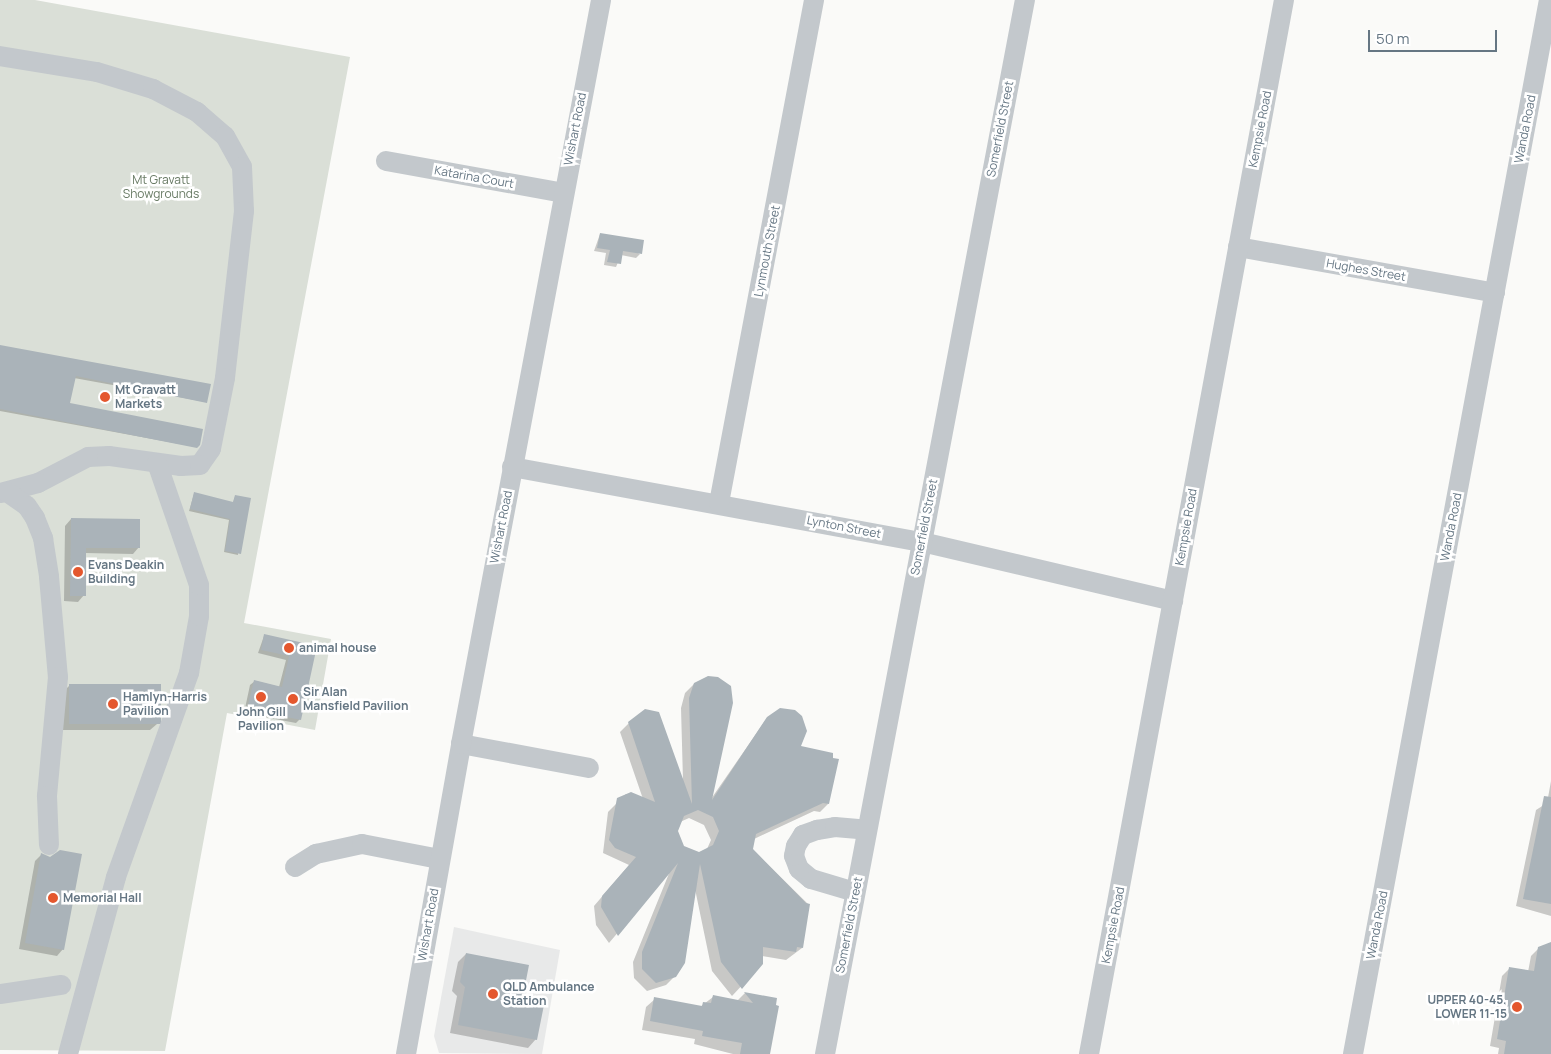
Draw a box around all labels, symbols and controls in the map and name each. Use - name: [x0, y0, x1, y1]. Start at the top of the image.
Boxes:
- scale bar: [1371, 20, 1500, 52]
- text: 50 m: [1376, 28, 1410, 49]
- street label: Somerfield Street: [984, 80, 1016, 178]
- street label: Kempsie Road: [1246, 90, 1274, 168]
- street label: Wishart Road: [561, 91, 589, 167]
- street label: Wanda Road: [1511, 94, 1539, 164]
- street label: Katarina Court: [433, 163, 515, 191]
- park label: Mt Gravatt Showgrounds: [123, 173, 199, 201]
- street label: Lynmouth Street: [751, 204, 783, 298]
- street label: Hughes Street: [1325, 256, 1407, 284]
- place label: Mt Gravatt Markets: [115, 383, 176, 411]
- marker: Mt Gravatt Markets: [99, 391, 111, 403]
- street label: Somerfield Street: [908, 478, 940, 576]
- street label: Kempsie Road: [1172, 488, 1200, 566]
- street label: Wishart Road: [487, 489, 515, 565]
- street label: Wanda Road: [1437, 492, 1465, 562]
- street label: Lynton Street: [806, 513, 882, 541]
- place label: Evans Deakin Building: [88, 558, 164, 586]
- marker: Evans Deakin Building: [72, 566, 84, 578]
- place label: animal house: [299, 641, 376, 655]
- marker: animal house: [283, 642, 295, 654]
- place label: Sir Alan Mansfield Pavilion: [303, 685, 408, 713]
- place label: Hamlyn-Harris Pavilion: [123, 690, 207, 718]
- marker: John Gill Pavilion: [255, 691, 267, 703]
- marker: Sir Alan Mansfield Pavilion: [287, 693, 299, 705]
- marker: Hamlyn-Harris Pavilion: [107, 698, 119, 710]
- place label: John Gill Pavilion: [236, 705, 286, 733]
- street label: Somerfield Street: [833, 876, 865, 974]
- street label: Kempsie Road: [1099, 886, 1127, 964]
- street label: Wishart Road: [414, 887, 442, 963]
- street label: Wanda Road: [1363, 890, 1391, 960]
- place label: Memorial Hall: [63, 891, 142, 905]
- marker: Memorial Hall: [47, 892, 59, 904]
- place label: QLD Ambulance Station: [503, 980, 595, 1008]
- marker: QLD Ambulance Station: [487, 988, 499, 1000]
- place label: UPPER 40-45, LOWER 11-15: [1427, 993, 1507, 1021]
- marker: UPPER 40-45, LOWER 11-15: [1511, 1001, 1523, 1013]

